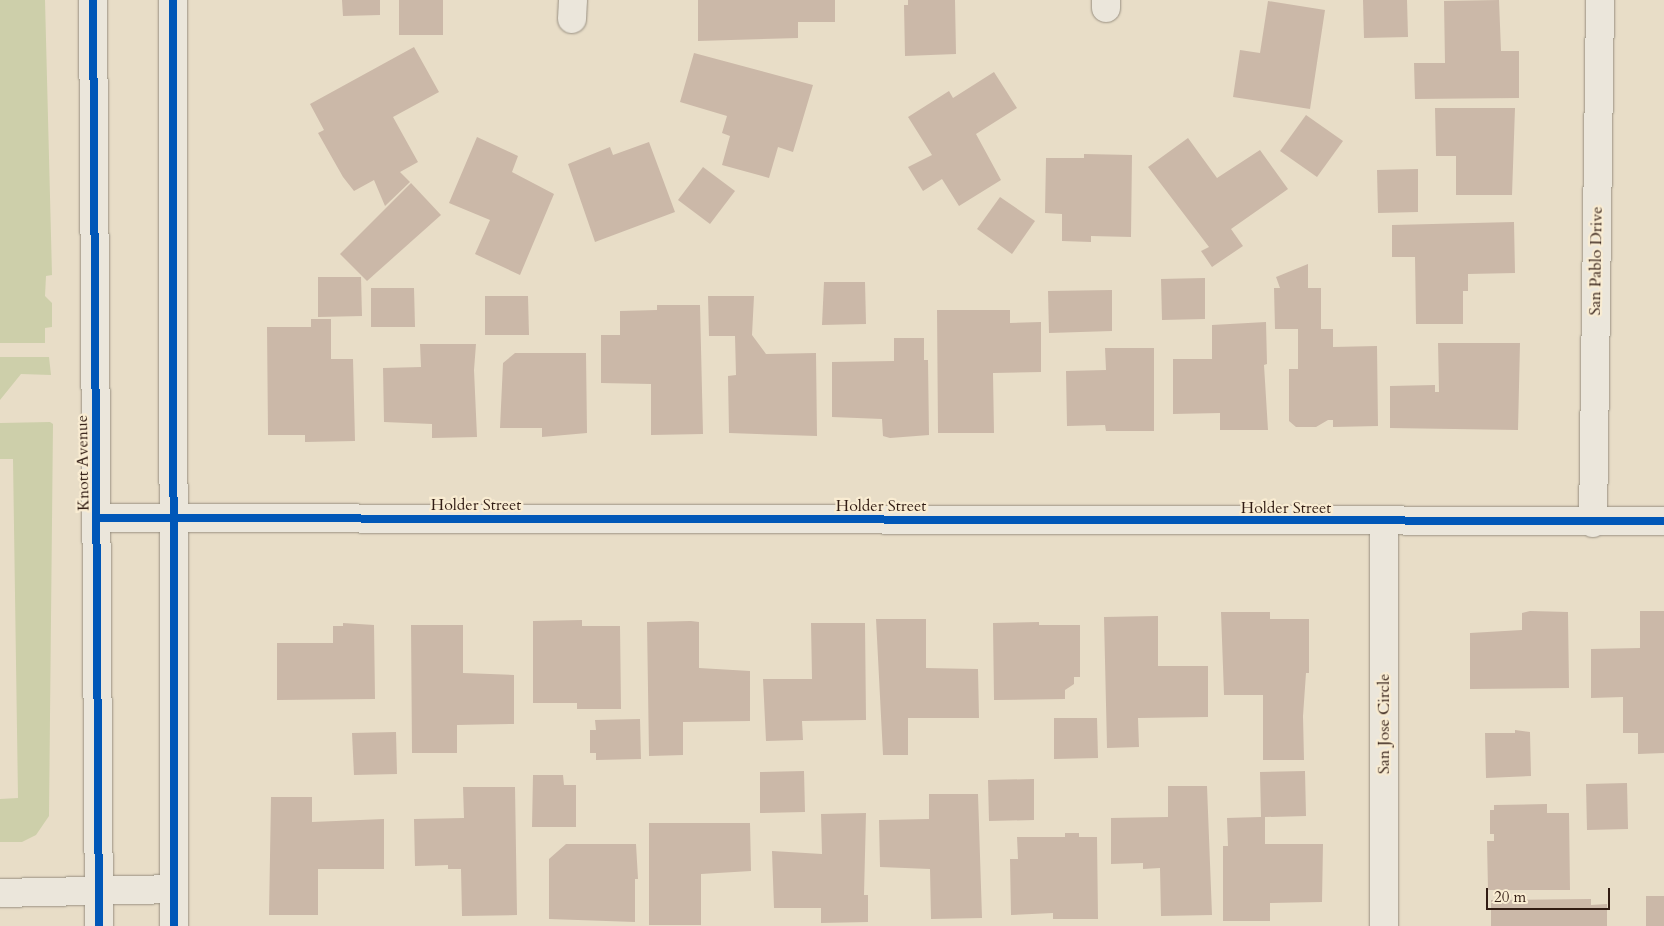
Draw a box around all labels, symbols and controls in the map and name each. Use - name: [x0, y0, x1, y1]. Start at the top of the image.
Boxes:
- street label: San Pablo Drive: [1585, 206, 1607, 316]
- street label: Knott Avenue: [73, 415, 93, 511]
- street label: Holder Street: [431, 495, 521, 515]
- street label: Holder Street: [836, 496, 926, 516]
- street label: Holder Street: [1241, 498, 1331, 518]
- street label: San Jose Circle: [1374, 674, 1394, 774]
- scale bar: [1489, 878, 1613, 910]
- text: 20 m: [1494, 887, 1526, 907]

